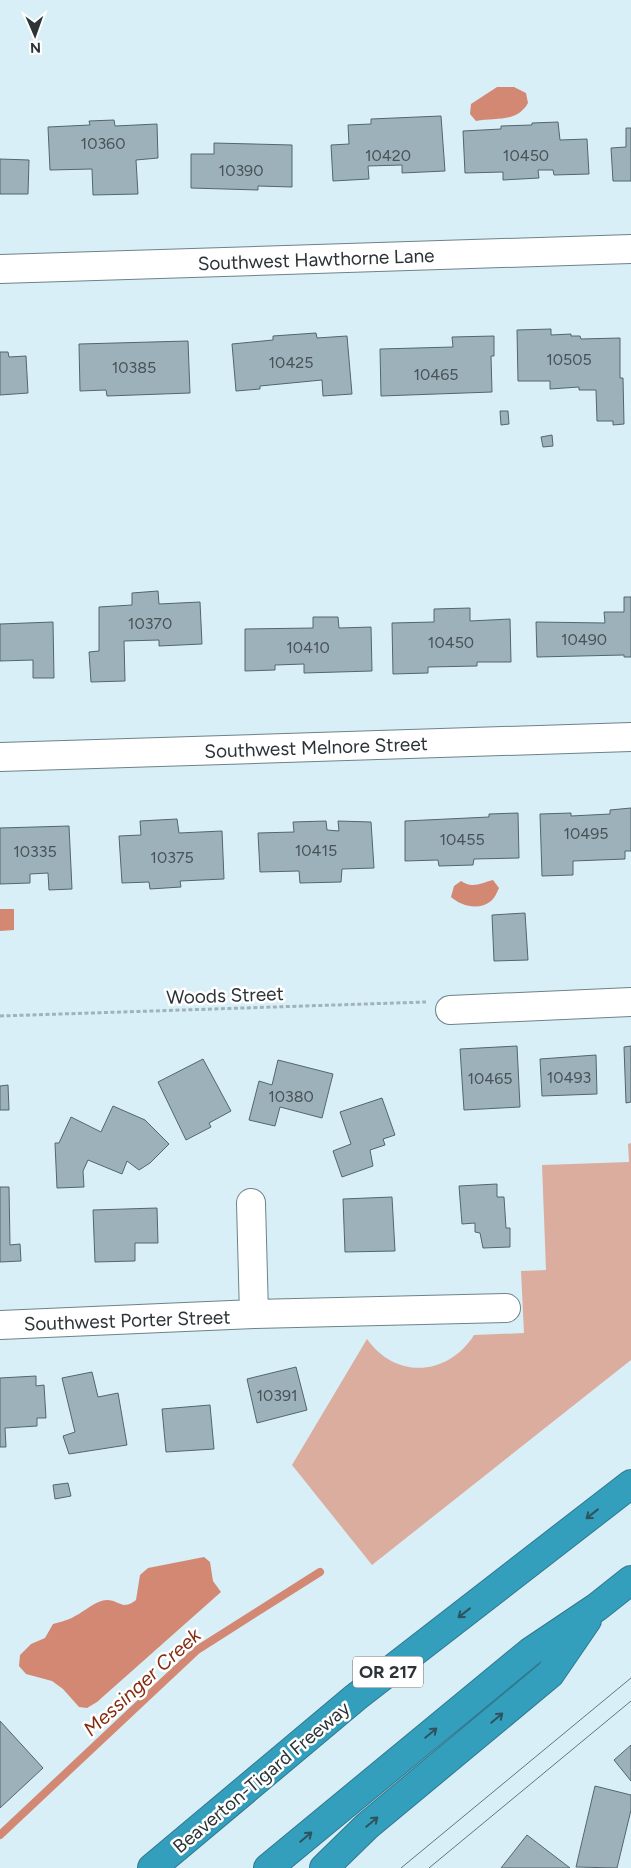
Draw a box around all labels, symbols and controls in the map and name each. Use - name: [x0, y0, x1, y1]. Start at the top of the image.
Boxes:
- north arrow: [10, 10, 60, 60]
- text: N: [30, 39, 41, 56]
- house number: 10360: [81, 134, 125, 153]
- house number: 10420: [365, 146, 411, 165]
- house number: 10450: [503, 146, 549, 165]
- house number: 10390: [219, 161, 263, 180]
- street label: Southwest Hawthorne Lane: [197, 244, 435, 275]
- house number: 10505: [546, 350, 592, 369]
- house number: 10425: [269, 353, 313, 372]
- house number: 10385: [112, 358, 156, 377]
- house number: 10465: [413, 365, 459, 384]
- house number: 10370: [128, 614, 172, 633]
- house number: 10490: [561, 630, 607, 649]
- house number: 10450: [428, 633, 474, 652]
- house number: 10410: [286, 638, 330, 657]
- street label: Southwest Melnore Street: [204, 732, 428, 763]
- house number: 10495: [563, 824, 609, 843]
- house number: 10455: [439, 830, 485, 849]
- house number: 10415: [295, 841, 337, 860]
- house number: 10335: [13, 842, 57, 861]
- house number: 10375: [150, 848, 194, 867]
- street label: Woods Street: [166, 982, 284, 1009]
- house number: 10493: [547, 1068, 591, 1087]
- house number: 10465: [467, 1069, 513, 1088]
- house number: 10380: [268, 1087, 314, 1106]
- street label: Southwest Porter Street: [23, 1305, 231, 1336]
- house number: 10391: [256, 1386, 298, 1405]
- one-way arrow: [586, 1508, 599, 1519]
- one-way arrow: [458, 1608, 471, 1619]
- water label: Messinger Creek: [78, 1622, 207, 1741]
- road number: OR 217: [353, 1656, 423, 1688]
- street label: Beaverton-Tigard Freeway: [168, 1697, 354, 1858]
- one-way arrow: [490, 1713, 503, 1724]
- one-way arrow: [424, 1728, 437, 1739]
- one-way arrow: [365, 1817, 378, 1828]
- one-way arrow: [299, 1831, 312, 1842]

